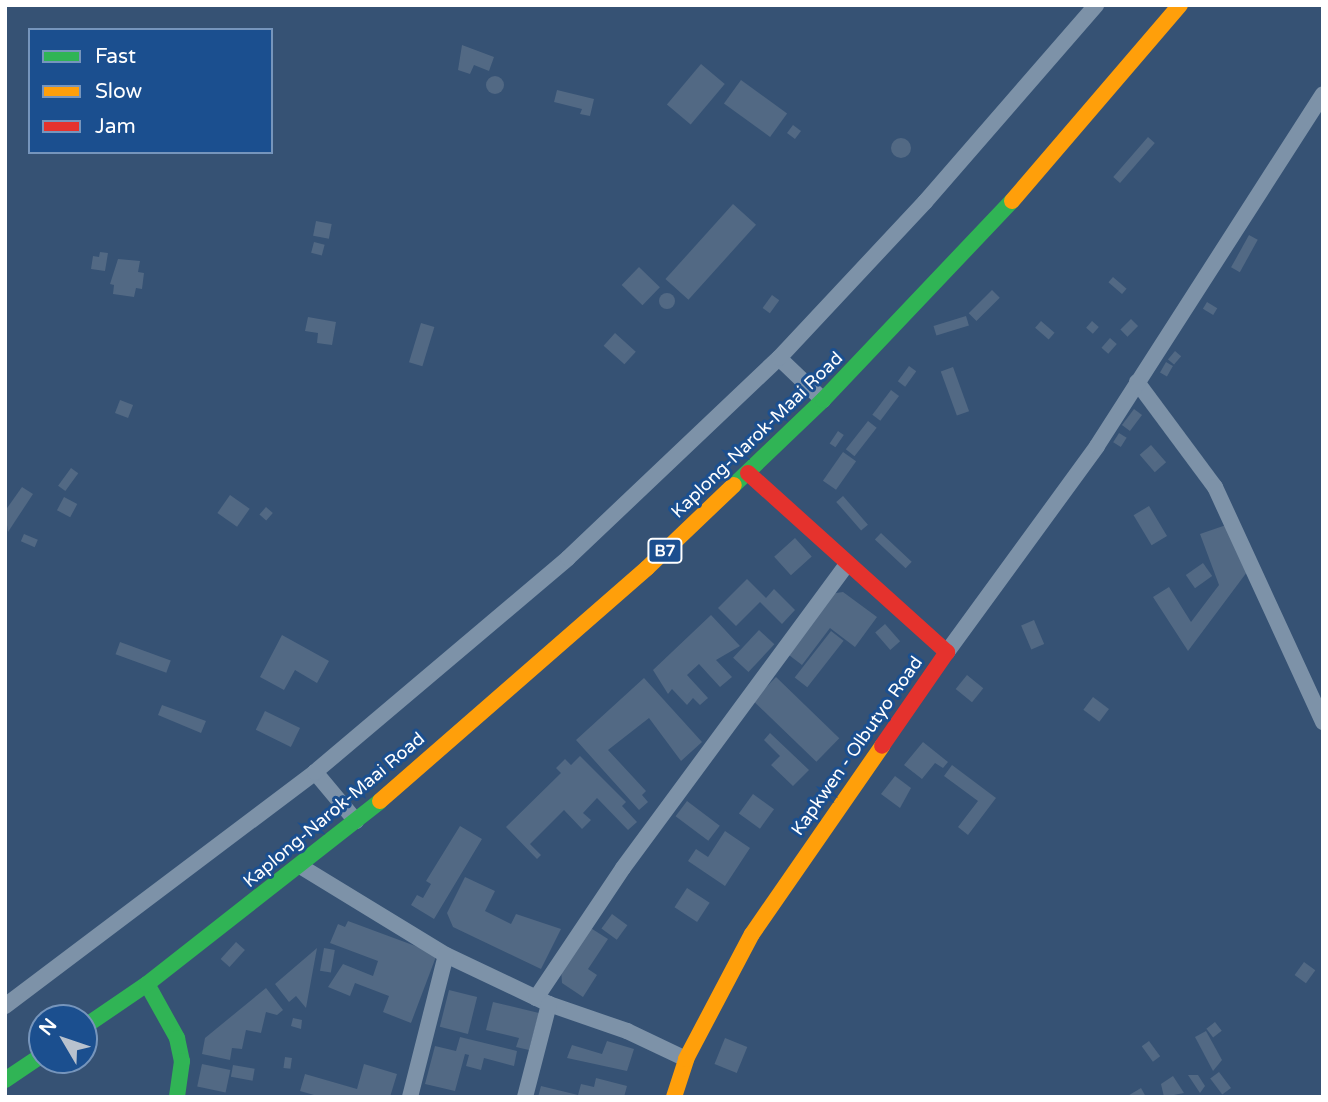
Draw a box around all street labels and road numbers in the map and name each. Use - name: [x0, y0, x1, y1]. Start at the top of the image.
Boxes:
- street label: Kaplong-Narok-Maai Road: [667, 347, 847, 523]
- road number: B7: [646, 538, 684, 564]
- street label: Kapkwen - Olbutyo Road: [787, 652, 927, 840]
- street label: Kaplong-Narok-Maai Road: [239, 728, 429, 892]

